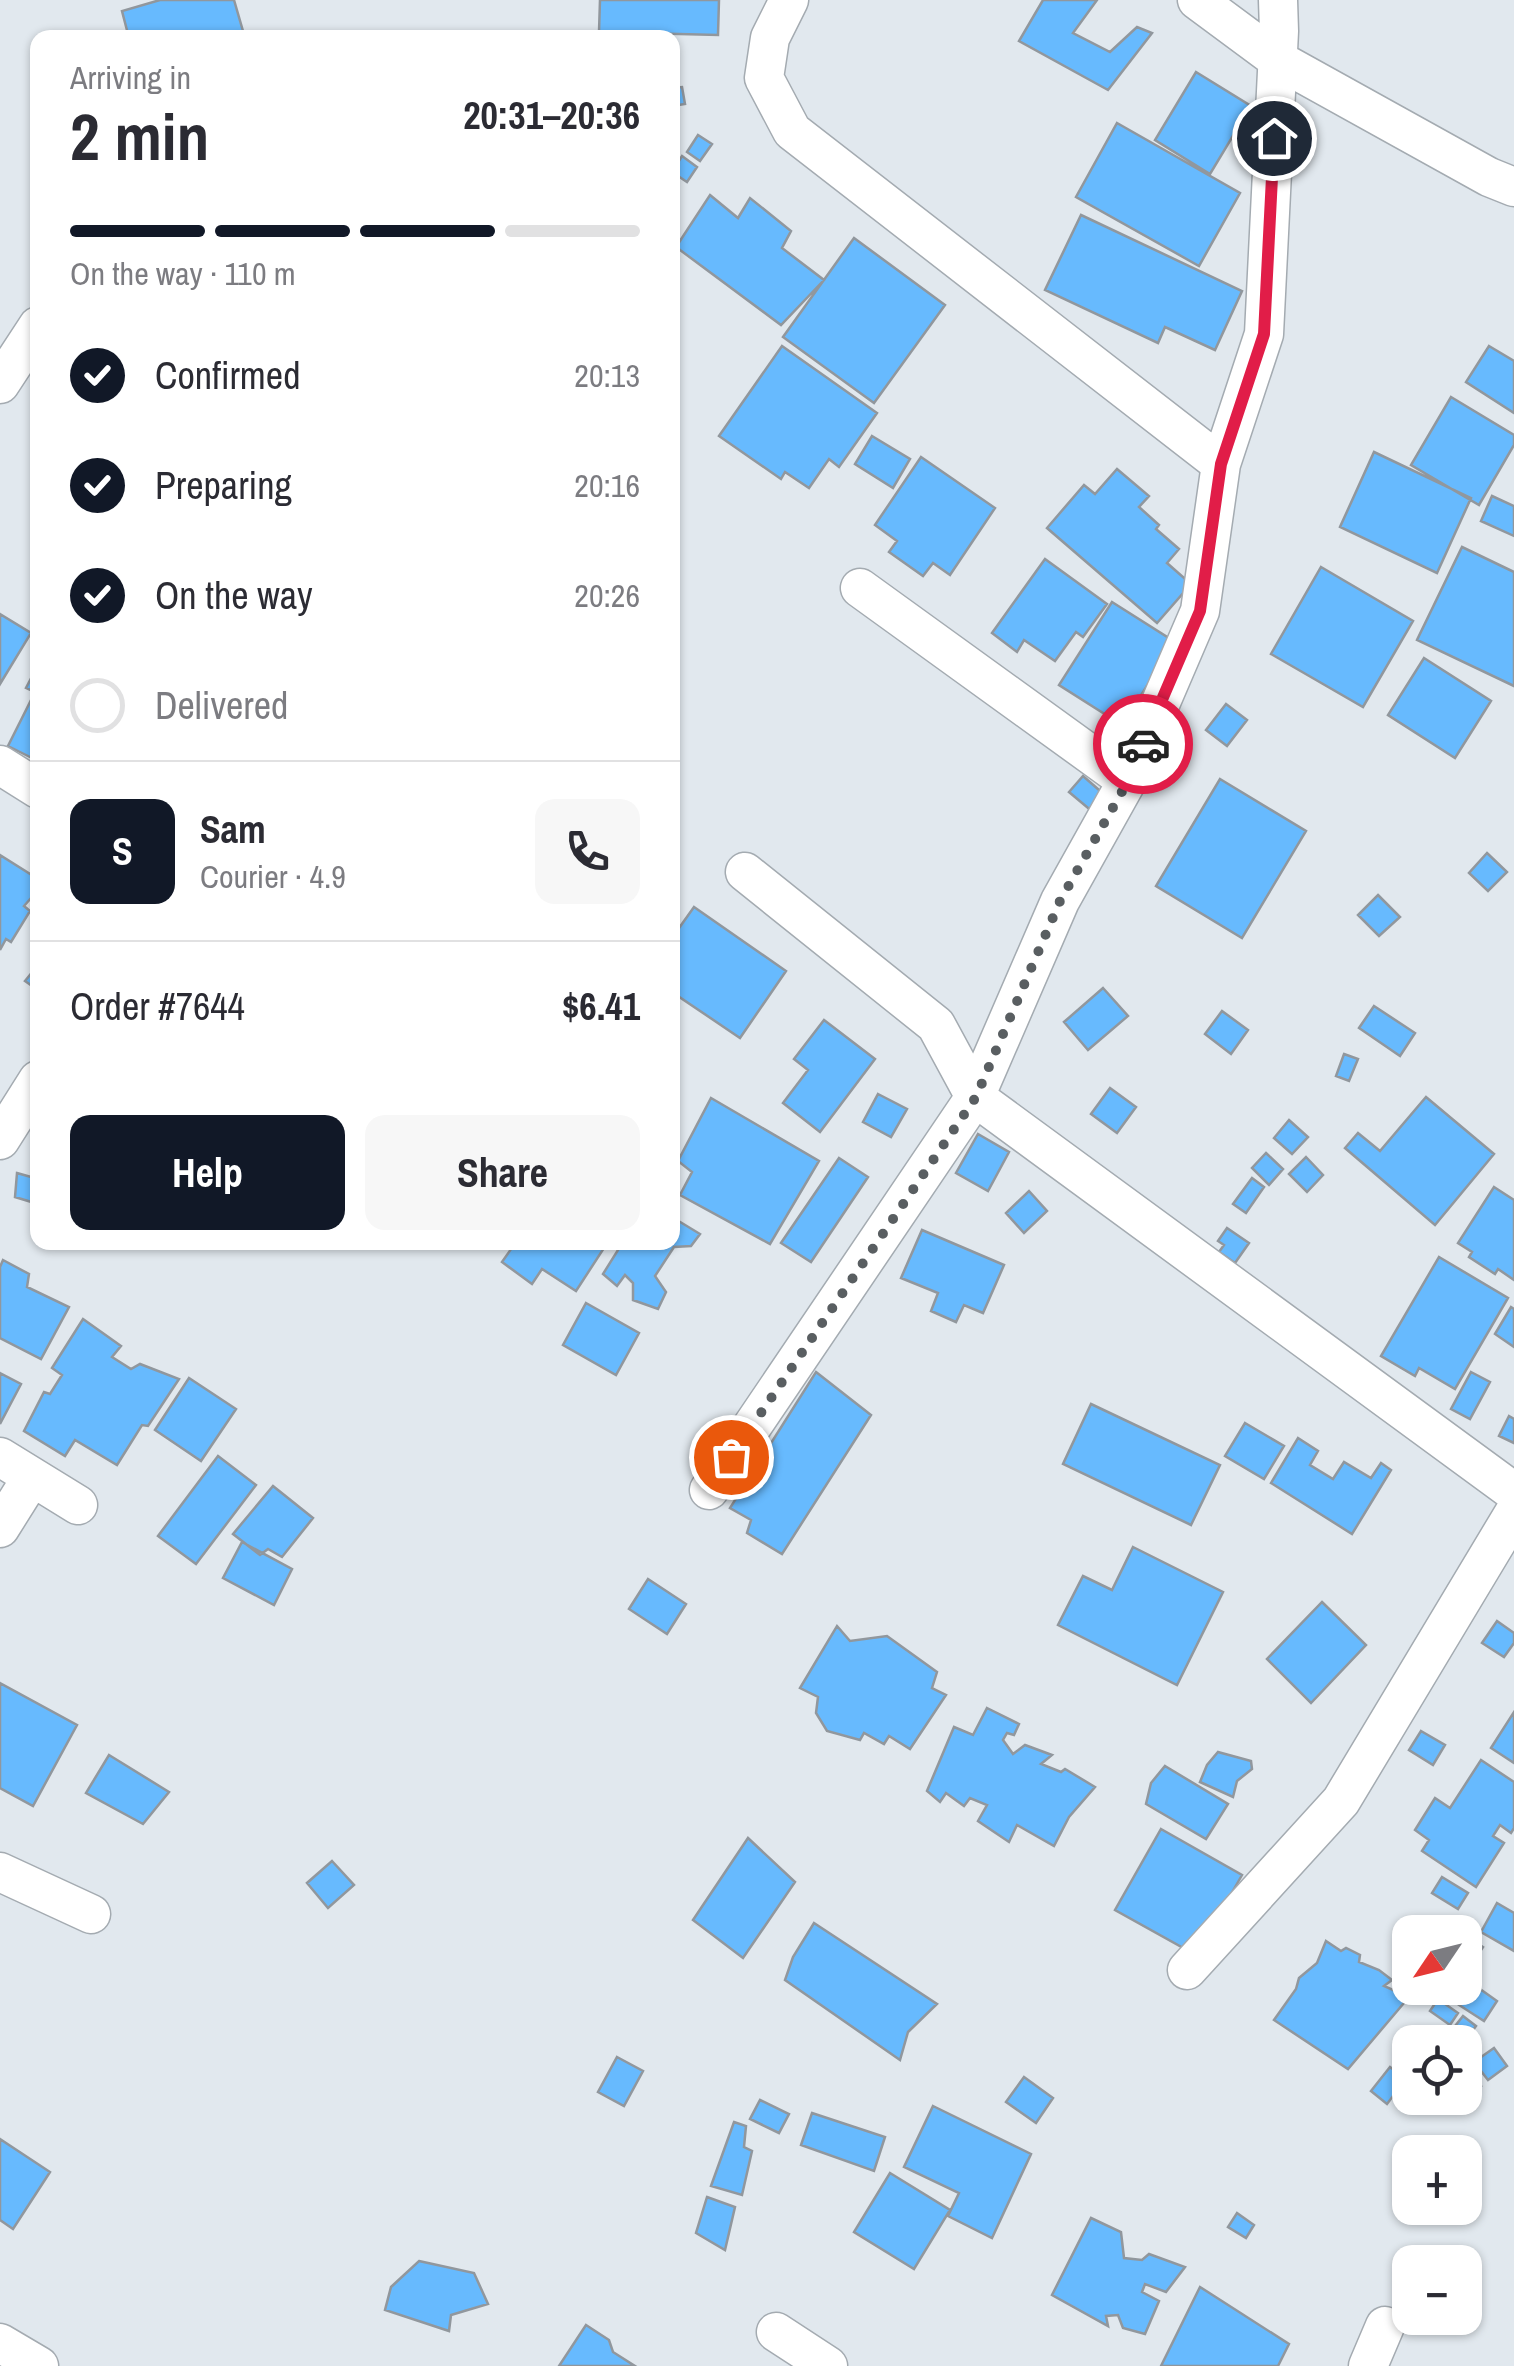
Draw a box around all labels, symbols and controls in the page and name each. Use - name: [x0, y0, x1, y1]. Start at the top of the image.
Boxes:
- text: Arriving in: [70, 56, 191, 99]
- text: 20:31–20:36: [463, 90, 640, 141]
- text: 2 min: [70, 93, 209, 180]
- pin: [1232, 96, 1317, 181]
- icon: home: [1247, 111, 1302, 166]
- text: On the way · 110 m: [70, 252, 296, 295]
- icon: check: [70, 348, 125, 403]
- text: Confirmed: [155, 350, 300, 401]
- text: 20:13: [574, 354, 640, 397]
- icon: check: [70, 458, 125, 513]
- text: Preparing: [155, 460, 292, 511]
- text: 20:16: [574, 464, 640, 507]
- icon: check: [70, 568, 125, 623]
- text: On the way: [155, 570, 313, 621]
- text: 20:26: [574, 574, 640, 617]
- text: Delivered: [155, 680, 288, 731]
- courier: [1093, 694, 1193, 794]
- icon: car: [1116, 717, 1171, 772]
- button: phone: [535, 799, 640, 904]
- text: Sam: [200, 804, 266, 855]
- text: S: [112, 826, 133, 877]
- text: Courier · 4.9: [200, 855, 346, 898]
- text: Order #7644: [70, 981, 245, 1032]
- text: $6.41: [562, 981, 640, 1032]
- button: Help: [70, 1115, 345, 1230]
- button: Share: [365, 1115, 640, 1230]
- pin: [689, 1415, 774, 1500]
- icon: bag: [704, 1430, 759, 1485]
- north arrow: [1392, 1915, 1482, 2005]
- map controls: [1392, 1915, 1482, 2335]
- button: locate: [1392, 2025, 1482, 2115]
- button: +: [1392, 2135, 1482, 2225]
- button: −: [1392, 2245, 1482, 2335]

